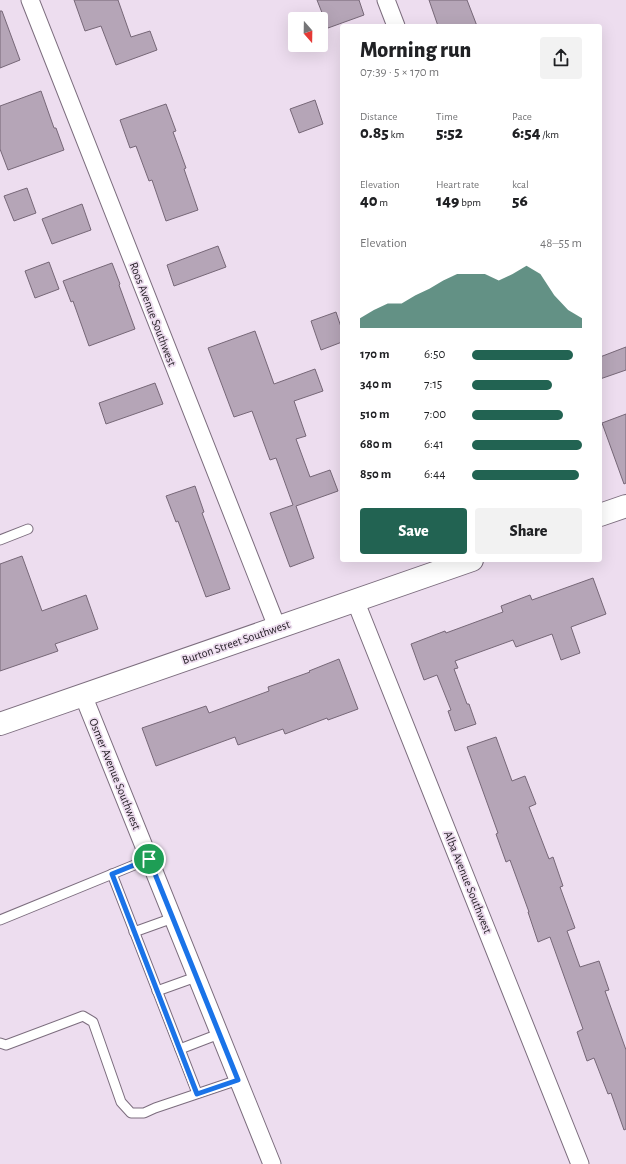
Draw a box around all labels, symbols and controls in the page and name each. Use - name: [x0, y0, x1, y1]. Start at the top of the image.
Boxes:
- north arrow: [288, 12, 328, 52]
- map controls: [288, 12, 328, 52]
- button: share: [540, 37, 582, 79]
- text: Morning run: [360, 39, 471, 61]
- text: 07:39 · 5 × 170 m: [360, 66, 439, 79]
- text: Distance: [360, 111, 397, 122]
- text: Time: [436, 111, 458, 122]
- text: Pace: [512, 111, 532, 122]
- text: 0.85: [360, 124, 389, 141]
- text: 5:52: [436, 124, 463, 141]
- text: 6:54: [512, 124, 540, 141]
- text: km: [389, 129, 404, 140]
- text: /km: [540, 129, 559, 140]
- text: Elevation: [360, 179, 400, 190]
- text: Heart rate: [436, 179, 479, 190]
- text: kcal: [512, 179, 529, 190]
- text: 40: [360, 192, 378, 209]
- text: 149: [436, 192, 459, 209]
- text: 56: [512, 192, 528, 209]
- text: m: [378, 197, 388, 208]
- text: bpm: [459, 197, 481, 208]
- text: Elevation: [360, 237, 407, 250]
- text: 48–55 m: [540, 237, 582, 250]
- street label: Roos Avenue Southwest: [128, 260, 178, 368]
- text: 170 m: [360, 348, 390, 361]
- text: 6:50: [424, 348, 445, 361]
- text: 340 m: [360, 378, 391, 391]
- text: 7:15: [424, 378, 442, 391]
- text: 510 m: [360, 408, 390, 421]
- text: 7:00: [424, 408, 446, 421]
- text: 680 m: [360, 438, 392, 451]
- text: 6:41: [424, 438, 444, 451]
- text: 850 m: [360, 468, 391, 481]
- text: 6:44: [424, 468, 446, 481]
- button: Save: [360, 508, 467, 554]
- button: Share: [475, 508, 582, 554]
- street label: Burton Street Southwest: [181, 618, 292, 666]
- street label: Osmer Avenue Southwest: [87, 717, 143, 832]
- street label: Alba Avenue Southwest: [442, 829, 494, 935]
- pin: [132, 842, 166, 876]
- icon: arrive: [138, 848, 160, 870]

